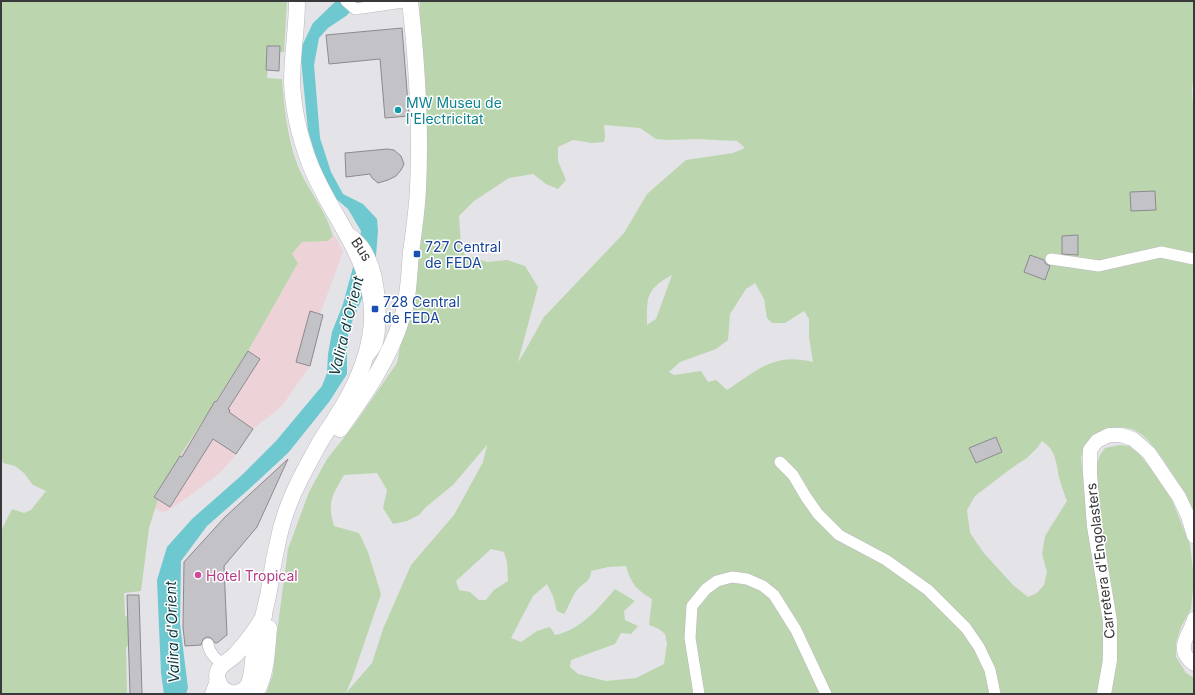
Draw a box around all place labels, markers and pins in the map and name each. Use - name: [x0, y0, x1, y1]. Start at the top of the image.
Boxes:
- place label: MW Museu de l'Electricitat: [406, 94, 502, 127]
- marker: MW Museu de l'Electricitat: [393, 105, 403, 115]
- place label: 727 Central de FEDA: [425, 238, 501, 271]
- marker: 727 Central de FEDA: [412, 249, 422, 259]
- place label: 728 Central de FEDA: [383, 293, 460, 326]
- marker: 728 Central de FEDA: [370, 304, 380, 314]
- place label: Hotel Tropical: [206, 567, 298, 584]
- marker: Hotel Tropical: [193, 570, 203, 580]

